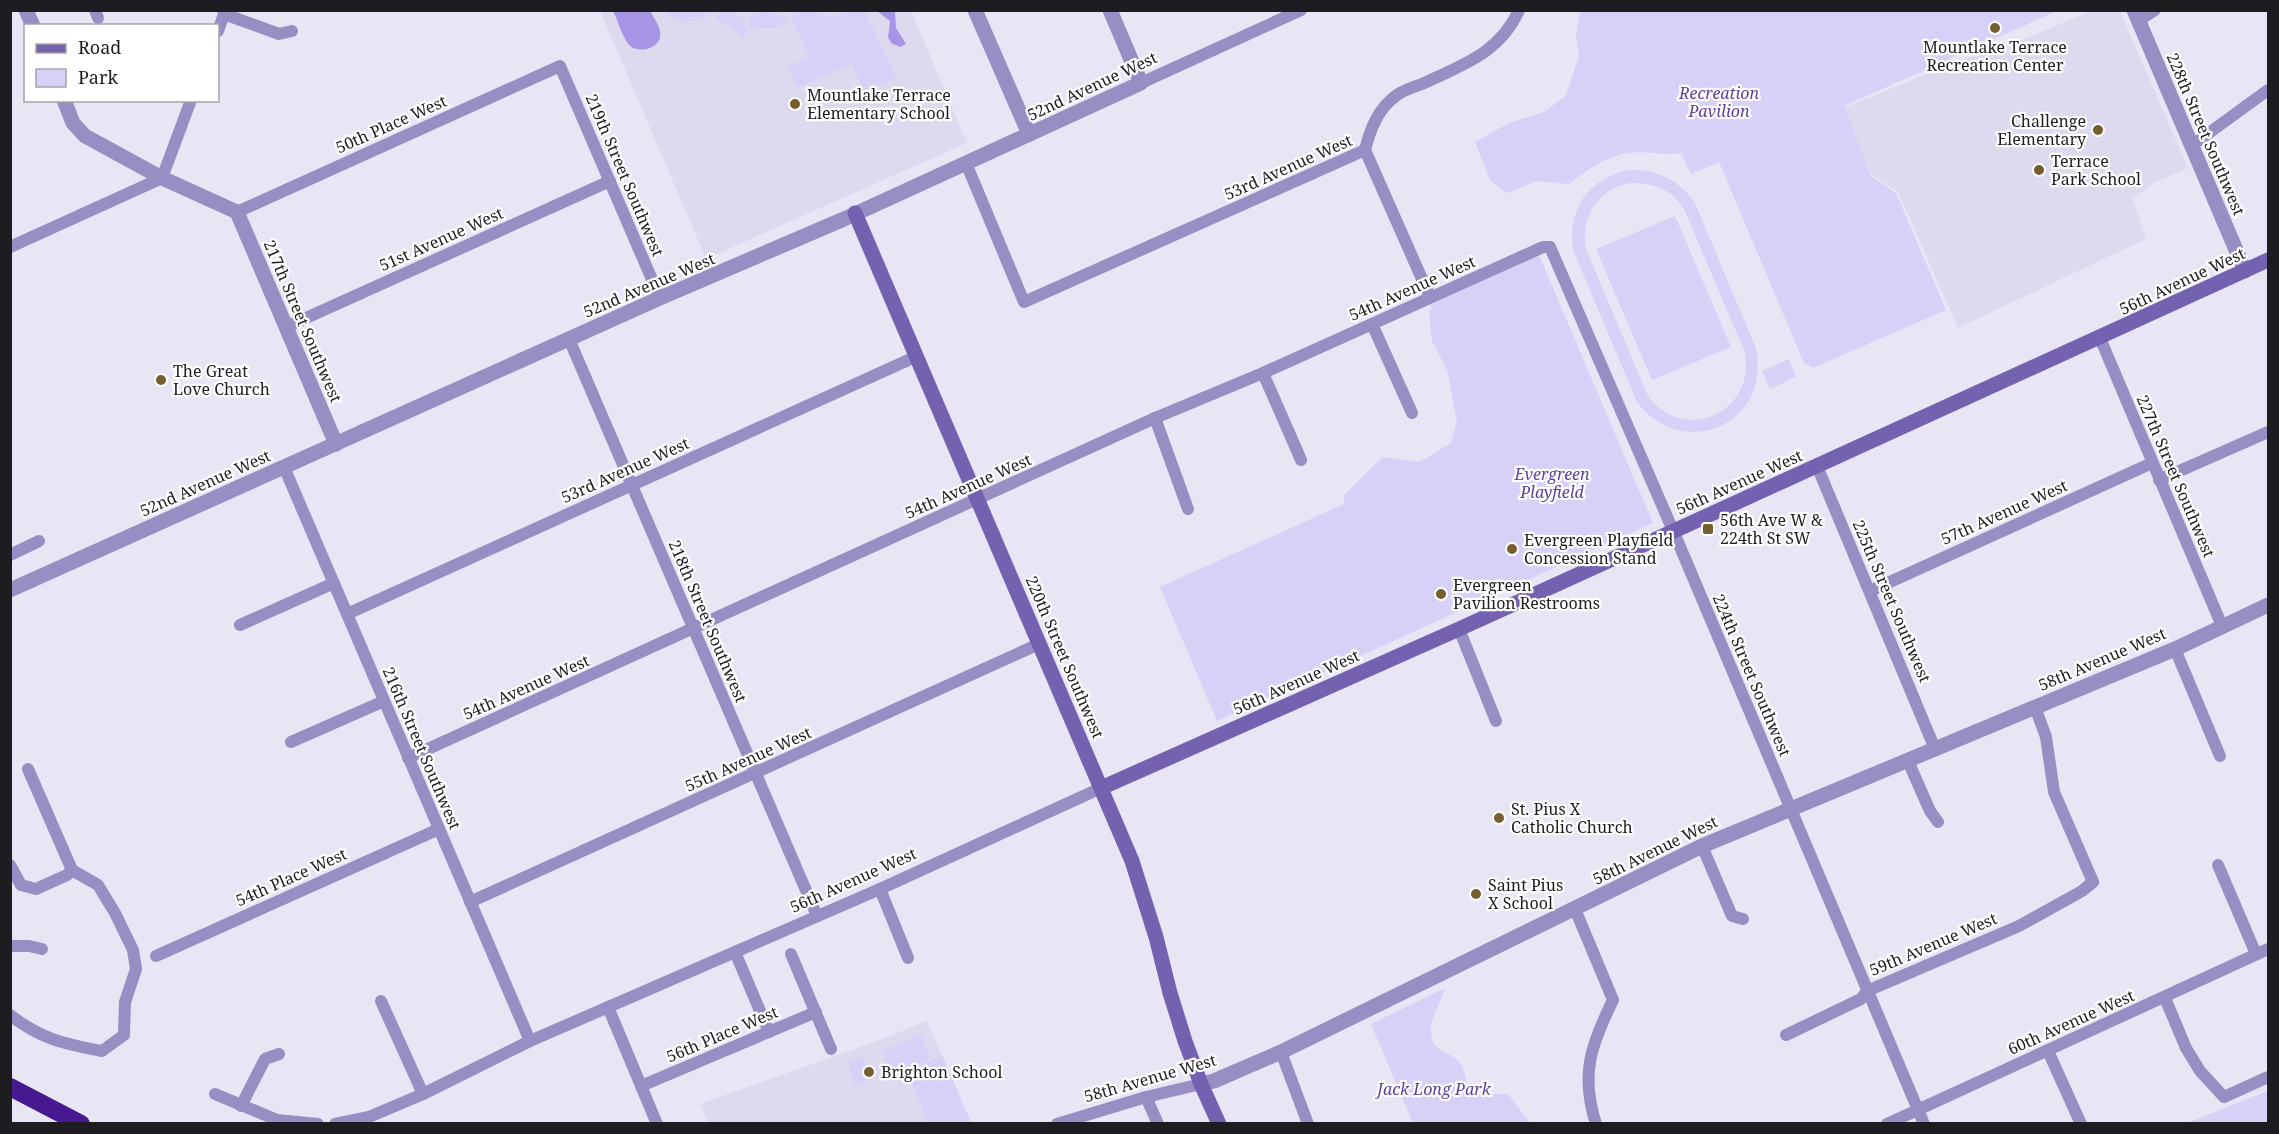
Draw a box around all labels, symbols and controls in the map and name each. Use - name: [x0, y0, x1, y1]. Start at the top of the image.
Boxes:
- marker: Mountlake Terrace Recreation Center: [1988, 21, 2002, 35]
- legend: [24, 24, 219, 102]
- text: Road: [78, 35, 121, 59]
- place label: Mountlake Terrace Recreation Center: [1923, 36, 2067, 76]
- street label: 52nd Avenue West: [1024, 46, 1161, 126]
- street label: 228th Street Southwest: [2162, 49, 2250, 219]
- text: Park: [78, 65, 118, 89]
- park label: Recreation Pavilion: [1678, 82, 1759, 122]
- place label: Mountlake Terrace Elementary School: [807, 84, 951, 124]
- street label: 50th Place West: [332, 90, 450, 158]
- street label: 219th Street Southwest: [581, 90, 669, 260]
- marker: Mountlake Terrace Elementary School: [788, 97, 802, 111]
- place label: Challenge Elementary: [1997, 110, 2087, 150]
- marker: Challenge Elementary: [2091, 123, 2105, 137]
- street label: 53rd Avenue West: [1221, 129, 1356, 205]
- place label: Terrace Park School: [2051, 150, 2141, 190]
- marker: Terrace Park School: [2032, 163, 2046, 177]
- street label: 51st Avenue West: [376, 202, 507, 276]
- street label: 217th Street Southwest: [259, 236, 347, 406]
- street label: 56th Avenue West: [2116, 242, 2249, 320]
- street label: 52nd Avenue West: [580, 247, 718, 323]
- street label: 54th Avenue West: [1345, 250, 1479, 326]
- place label: The Great Love Church: [173, 360, 270, 400]
- marker: The Great Love Church: [154, 373, 168, 387]
- street label: 227th Street Southwest: [2132, 391, 2220, 561]
- street label: 53rd Avenue West: [558, 432, 693, 508]
- street label: 52nd Avenue West: [136, 444, 274, 522]
- street label: 56th Avenue West: [1672, 444, 1806, 520]
- street label: 54th Avenue West: [901, 448, 1035, 524]
- park label: Evergreen Playfield: [1513, 463, 1590, 503]
- street label: 57th Avenue West: [1937, 474, 2071, 550]
- place label: 56th Ave W & 224th St SW: [1720, 509, 1823, 549]
- street label: 225th Street Southwest: [1848, 516, 1936, 686]
- marker: 56th Ave W & 224th St SW: [1701, 522, 1715, 536]
- place label: Evergreen Playfield Concession Stand: [1524, 529, 1674, 569]
- street label: 218th Street Southwest: [664, 536, 752, 706]
- marker: Evergreen Playfield Concession Stand: [1505, 542, 1519, 556]
- street label: 220th Street Southwest: [1021, 572, 1109, 742]
- place label: Evergreen Pavilion Restrooms: [1453, 574, 1600, 614]
- marker: Evergreen Pavilion Restrooms: [1434, 587, 1448, 601]
- street label: 224th Street Southwest: [1708, 590, 1796, 760]
- street label: 58th Avenue West: [2035, 622, 2169, 696]
- street label: 56th Avenue West: [1229, 644, 1363, 720]
- street label: 54th Avenue West: [459, 649, 593, 725]
- street label: 216th Street Southwest: [378, 663, 466, 833]
- street label: 55th Avenue West: [681, 721, 815, 797]
- place label: St. Pius X Catholic Church: [1511, 798, 1633, 838]
- street label: 58th Avenue West: [1589, 810, 1721, 890]
- marker: St. Pius X Catholic Church: [1492, 811, 1506, 825]
- street label: 56th Avenue West: [786, 842, 920, 918]
- street label: 54th Place West: [232, 843, 350, 911]
- place label: Saint Pius X School: [1488, 874, 1563, 914]
- marker: Saint Pius X School: [1469, 887, 1483, 901]
- street label: 59th Avenue West: [1866, 907, 2000, 981]
- street label: 60th Avenue West: [2004, 984, 2138, 1060]
- street label: 56th Place West: [663, 1000, 782, 1067]
- street label: 58th Avenue West: [1081, 1049, 1219, 1107]
- place label: Brighton School: [881, 1061, 1002, 1083]
- marker: Brighton School: [862, 1065, 876, 1079]
- park label: Jack Long Park: [1374, 1078, 1492, 1100]

